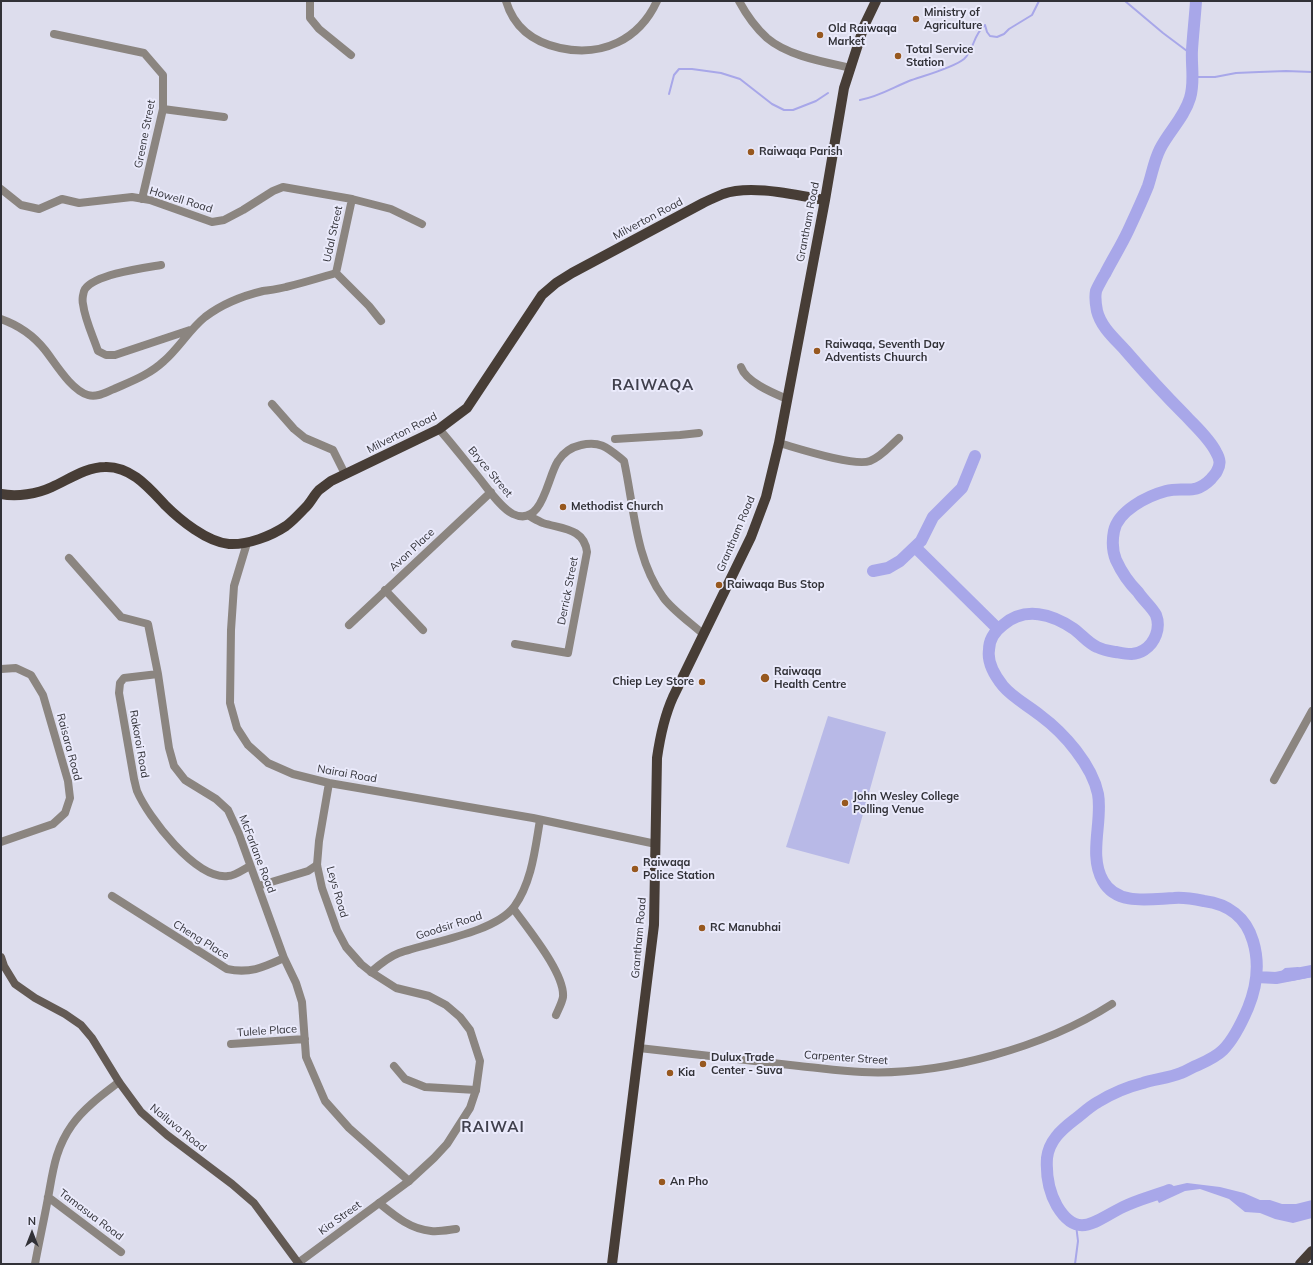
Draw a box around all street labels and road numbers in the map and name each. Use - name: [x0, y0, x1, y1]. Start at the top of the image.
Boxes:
- street label: Greene Street: [132, 99, 158, 169]
- street label: Grantham Road: [794, 181, 822, 263]
- street label: Howell Road: [148, 184, 214, 216]
- street label: Milverton Road: [611, 195, 685, 243]
- street label: Udal Street: [321, 205, 345, 263]
- street label: Milverton Road: [365, 410, 439, 456]
- street label: Bryce Street: [465, 444, 515, 500]
- street label: Grantham Road: [714, 494, 758, 574]
- street label: Avon Place: [387, 526, 437, 574]
- street label: Derrick Street: [555, 556, 581, 626]
- street label: Rakoroi Road: [127, 709, 151, 779]
- street label: Raisara Road: [54, 712, 84, 782]
- street label: Nairai Road: [316, 762, 378, 786]
- street label: McFarlane Road: [236, 813, 278, 895]
- street label: Leys Road: [323, 865, 351, 919]
- street label: Grantham Road: [629, 897, 649, 979]
- street label: Goodsir Road: [414, 909, 484, 943]
- street label: Cheng Place: [171, 918, 231, 962]
- street label: Tulele Place: [237, 1022, 297, 1040]
- street label: Carpenter Street: [804, 1048, 888, 1068]
- street label: Nailuva Road: [147, 1101, 209, 1155]
- street label: Tamasua Road: [56, 1187, 126, 1243]
- street label: Kia Street: [316, 1198, 364, 1238]

